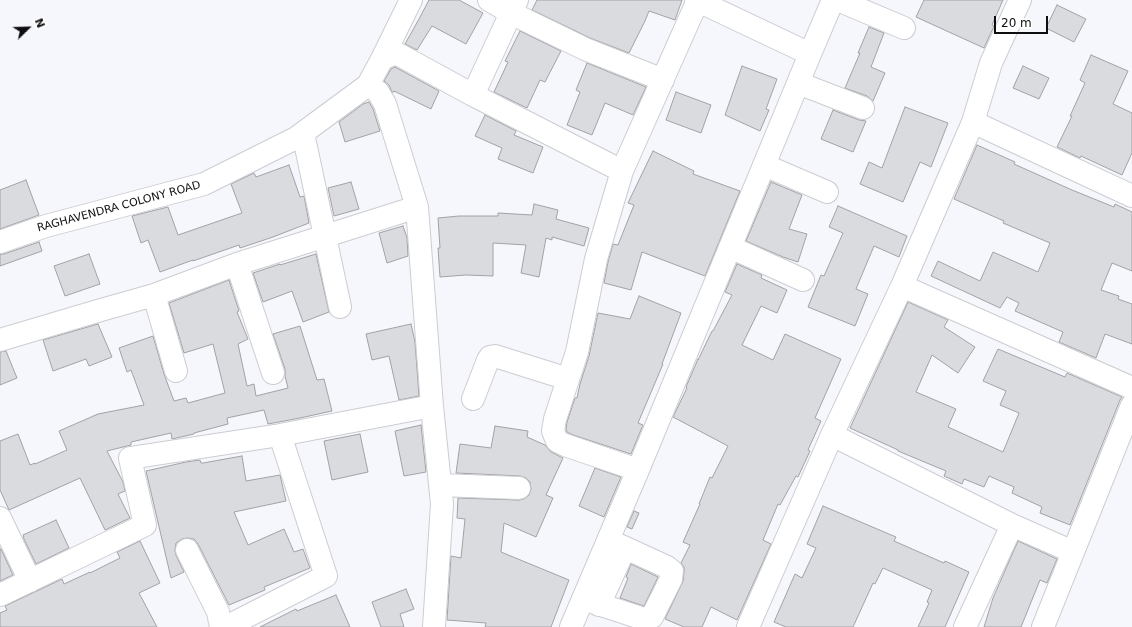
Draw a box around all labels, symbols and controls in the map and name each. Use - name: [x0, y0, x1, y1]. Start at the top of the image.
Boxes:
- north arrow: [8, 8, 48, 48]
- scale bar: [996, 8, 1050, 34]
- text: N: [32, 16, 47, 30]
- text: 20 m: [1001, 16, 1032, 30]
- street label: RAGHAVENDRA COLONY ROAD: [36, 179, 202, 235]

